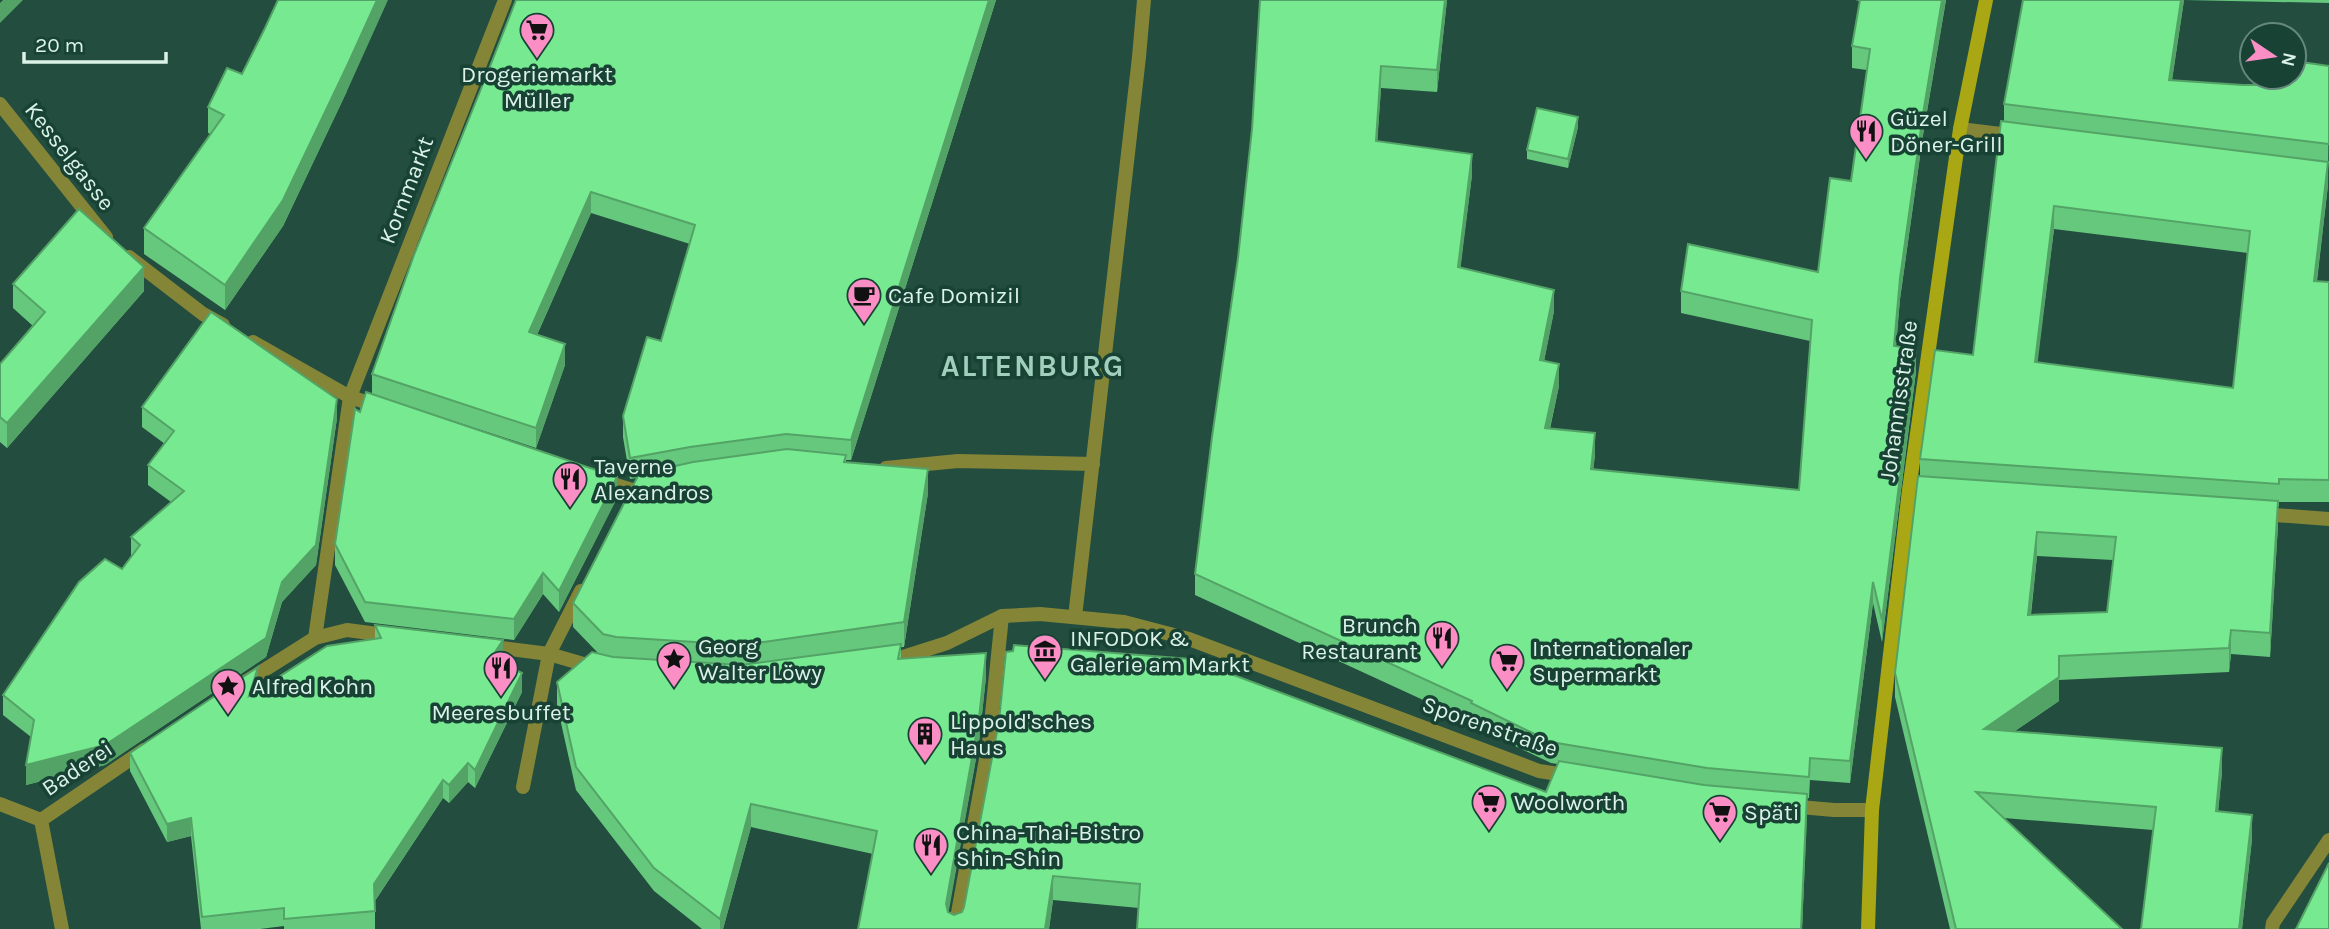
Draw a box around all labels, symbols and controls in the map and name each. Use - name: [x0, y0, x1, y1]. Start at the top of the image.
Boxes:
- supermarket icon: Drogeriemarkt Müller: [518, 11, 556, 60]
- scale bar: [24, 21, 166, 65]
- north arrow: [2238, 21, 2308, 91]
- text: 20 m: [35, 33, 84, 57]
- text: N: [2276, 50, 2301, 69]
- place label: Drogeriemarkt Müller: [461, 61, 613, 114]
- street label: Kesselgasse: [19, 97, 120, 216]
- place label: Güzel Döner-Grill: [1890, 105, 2003, 158]
- restaurant icon: Güzel Döner-Grill: [1847, 112, 1885, 161]
- street label: Kornmarkt: [374, 132, 439, 248]
- cafe icon: Cafe Domizil: [845, 276, 883, 325]
- place label: Cafe Domizil: [888, 282, 1020, 309]
- street label: Johannisstraße: [1874, 319, 1923, 484]
- district label: ALTENBURG: [941, 348, 1125, 384]
- place label: Taverne Alexandros: [594, 453, 710, 506]
- restaurant icon: Taverne Alexandros: [551, 460, 589, 509]
- place label: Brunch Restaurant: [1301, 612, 1418, 665]
- restaurant icon: Brunch Restaurant: [1423, 619, 1461, 668]
- place label: INFODOK & Galerie am Markt: [1070, 625, 1250, 678]
- museum icon: INFODOK & Galerie am Markt: [1026, 632, 1064, 681]
- place label: Georg Walter Löwy: [698, 633, 822, 686]
- place label: Internationaler Supermarkt: [1532, 635, 1689, 688]
- place icon: Georg Walter Löwy: [655, 640, 693, 689]
- supermarket icon: Internationaler Supermarkt: [1488, 642, 1526, 691]
- restaurant icon: Meeresbuffet: [482, 649, 520, 698]
- place icon: Alfred Kohn: [209, 667, 247, 716]
- place label: Alfred Kohn: [252, 673, 373, 700]
- street label: Sporenstraße: [1419, 691, 1561, 762]
- place label: Meeresbuffet: [431, 699, 571, 726]
- place label: Lippold'sches Haus: [950, 708, 1092, 761]
- building icon: Lippold'sches Haus: [906, 715, 944, 764]
- street label: Baderei: [37, 735, 118, 802]
- supermarket icon: Woolworth: [1470, 783, 1508, 832]
- place label: Woolworth: [1514, 789, 1625, 816]
- supermarket icon: Späti: [1701, 793, 1739, 842]
- place label: Späti: [1744, 799, 1800, 826]
- place label: China-Thai-Bistro Shin-Shin: [956, 819, 1141, 872]
- restaurant icon: China-Thai-Bistro Shin-Shin: [912, 826, 950, 875]

